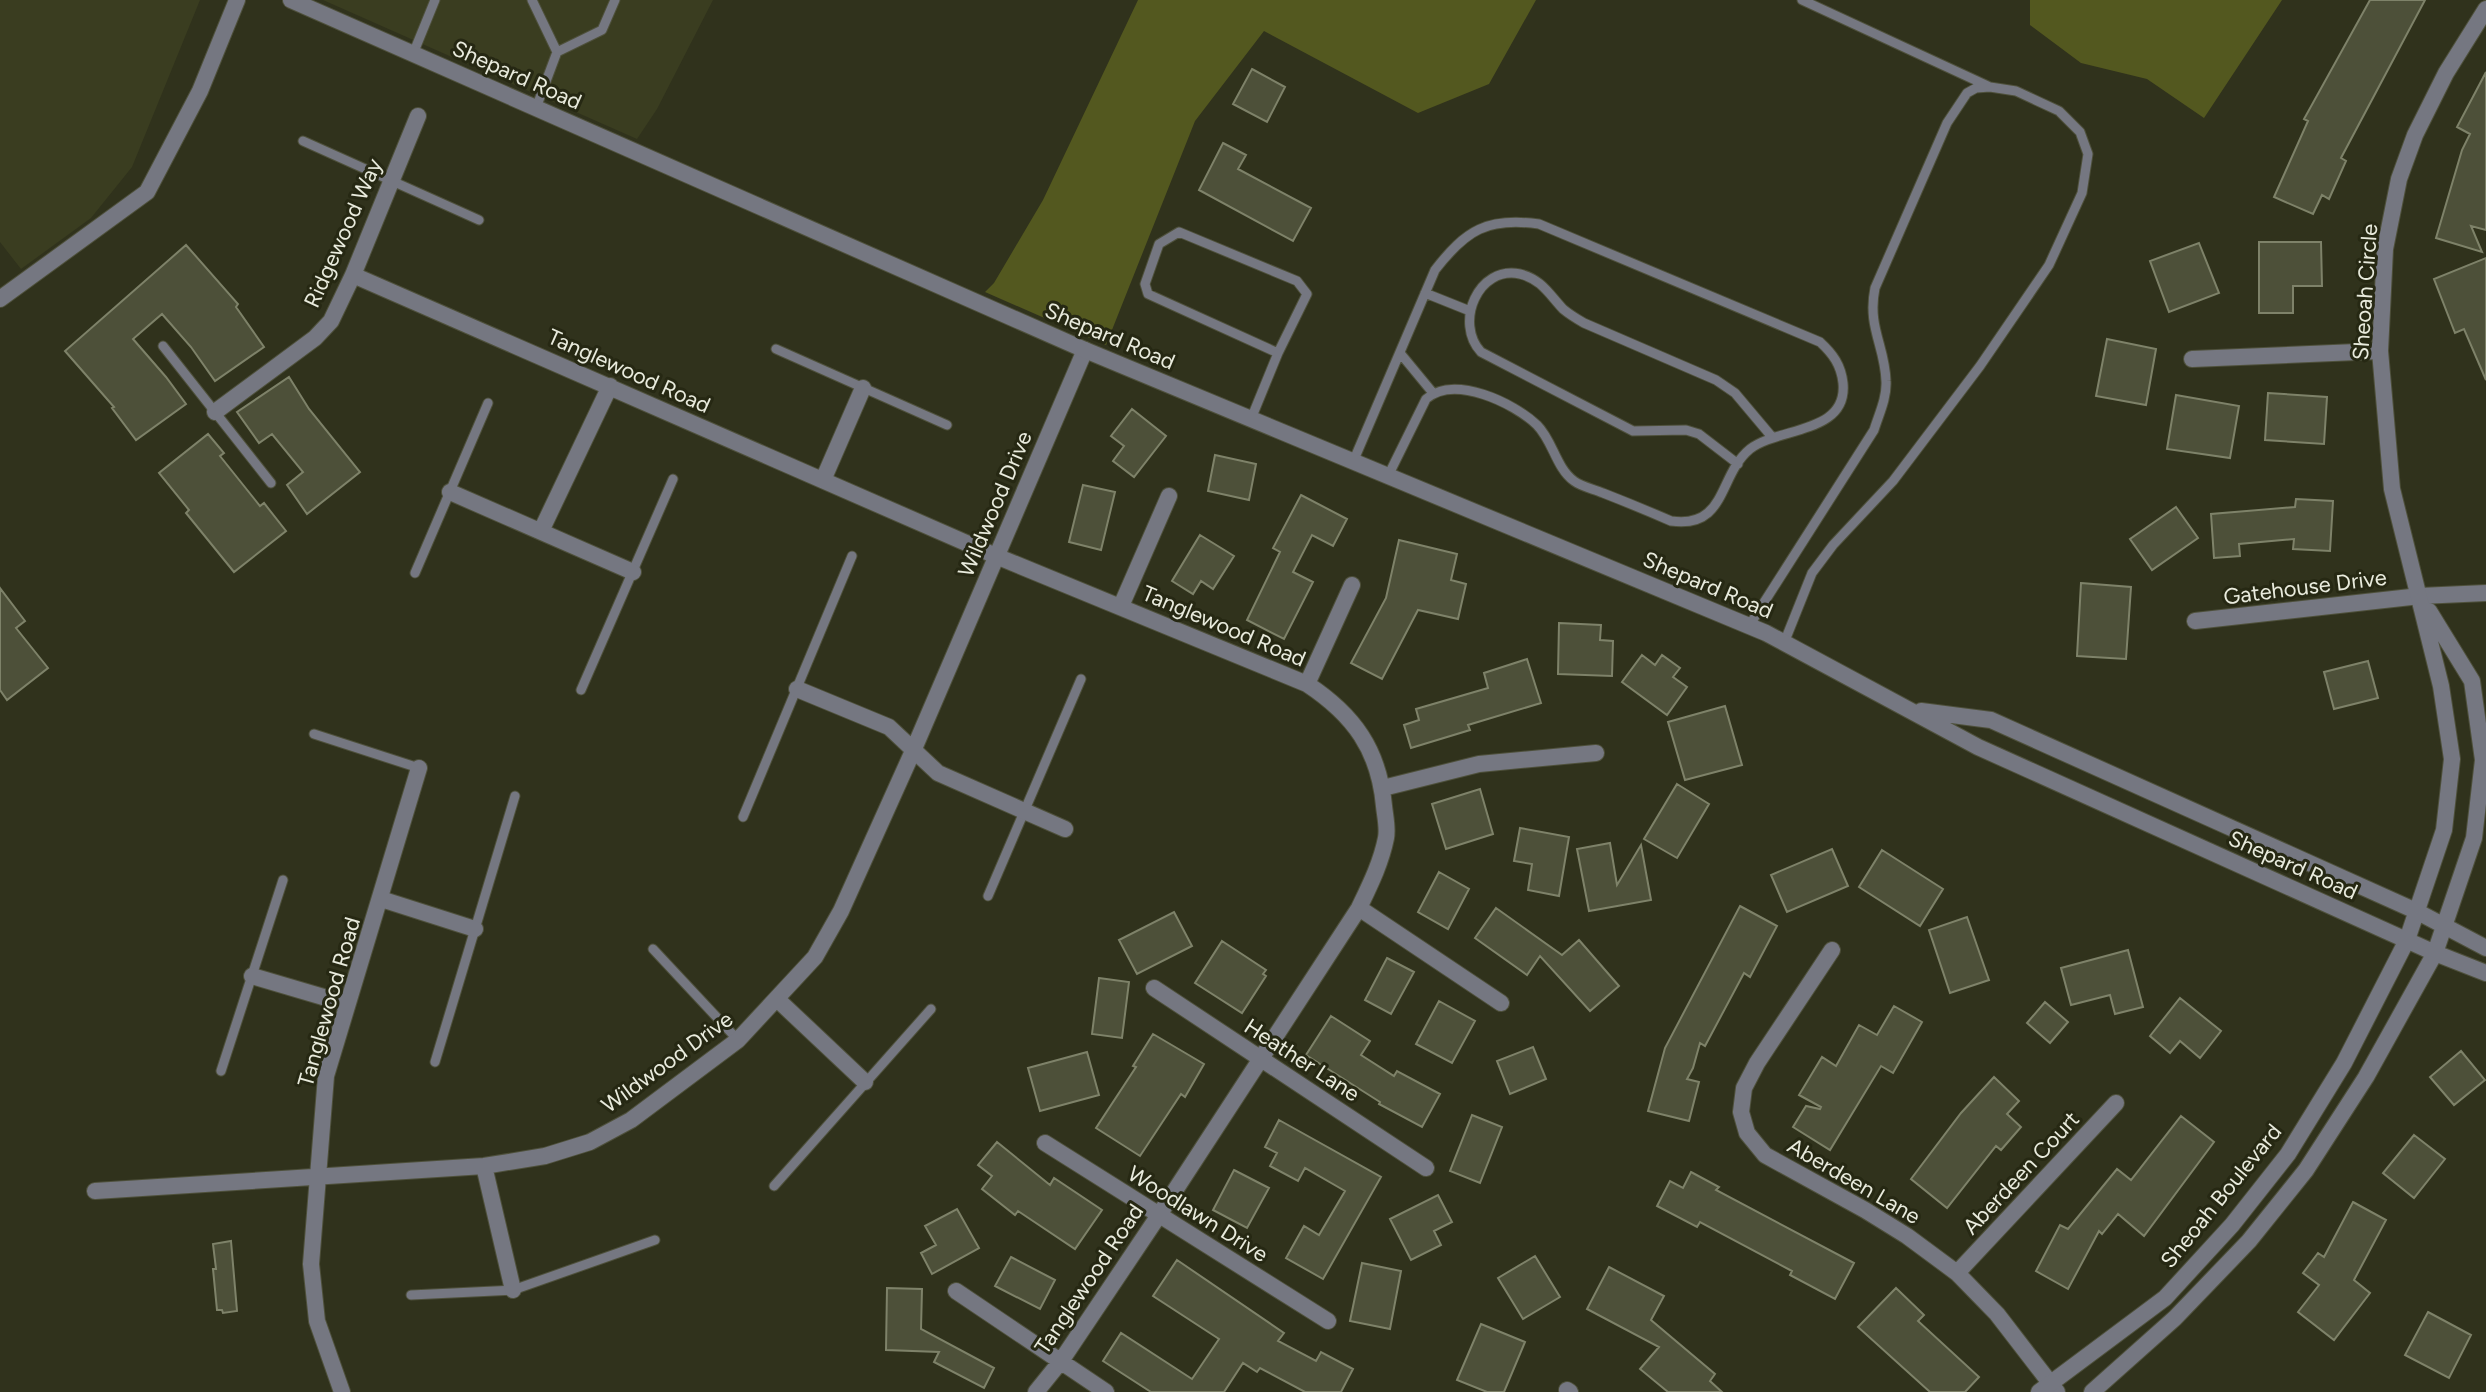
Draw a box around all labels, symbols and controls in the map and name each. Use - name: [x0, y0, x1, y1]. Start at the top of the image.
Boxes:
- street label: Shepard Road: [448, 35, 586, 115]
- street label: Ridgewood Way: [298, 154, 388, 312]
- street label: Sheoah Circle: [2347, 223, 2383, 361]
- street label: Shepard Road: [1041, 297, 1179, 375]
- street label: Tanglewood Road: [543, 323, 715, 419]
- street label: Wildwood Drive: [952, 427, 1038, 581]
- street label: Shepard Road: [1639, 546, 1777, 624]
- street label: Gatehouse Drive: [2222, 564, 2388, 610]
- street label: Tanglewood Road: [1138, 579, 1310, 673]
- street label: Shepard Road: [2224, 825, 2362, 905]
- street label: Tanglewood Road: [292, 914, 366, 1090]
- street label: Wildwood Drive: [596, 1005, 738, 1119]
- street label: Heather Lane: [1239, 1013, 1365, 1107]
- street label: Aberdeen Court: [1957, 1106, 2085, 1240]
- street label: Sheoah Boulevard: [2155, 1119, 2287, 1273]
- street label: Aberdeen Lane: [1783, 1132, 1925, 1230]
- street label: Woodlawn Drive: [1123, 1160, 1273, 1268]
- street label: Tanglewood Road: [1029, 1199, 1149, 1359]

